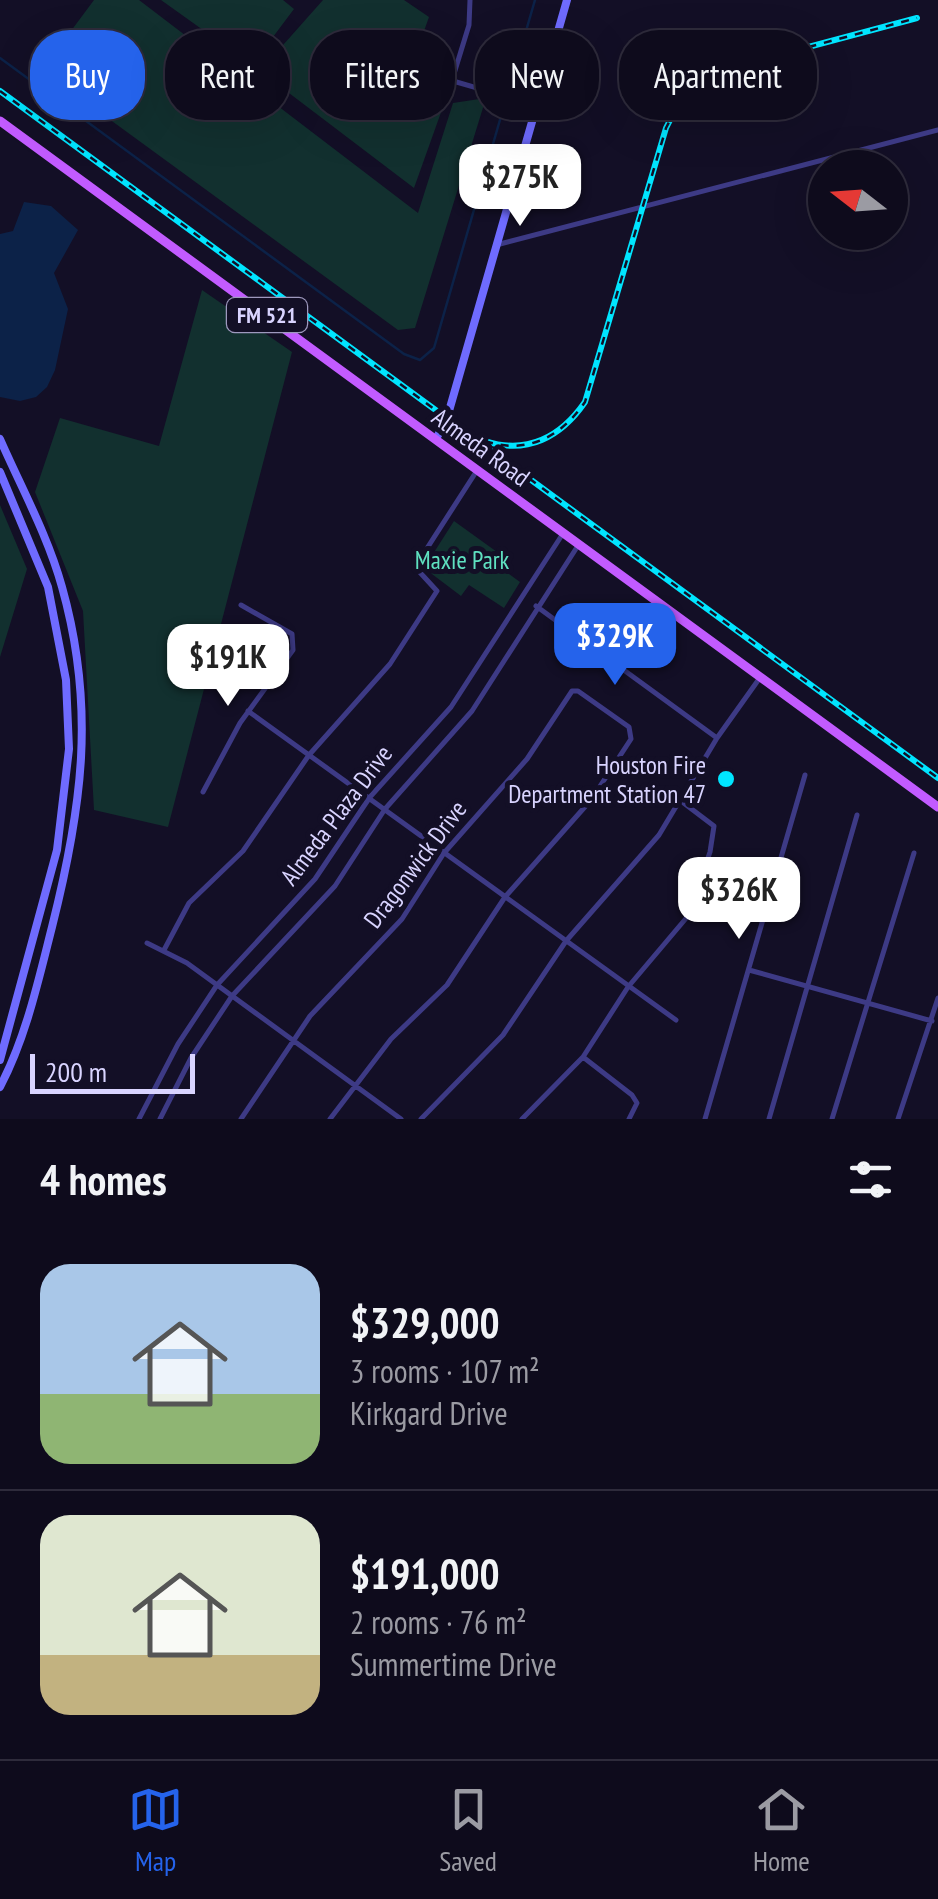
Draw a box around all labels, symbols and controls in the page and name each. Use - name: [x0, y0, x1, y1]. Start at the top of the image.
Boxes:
- chip: Buy: [30, 30, 145, 120]
- chip: Rent: [165, 30, 290, 120]
- chip: Filters: [310, 30, 455, 120]
- chip: New: [475, 30, 599, 120]
- chip: Apartment: [619, 30, 817, 120]
- pin: $275K: [450, 144, 590, 229]
- north arrow: [808, 150, 908, 250]
- map controls: [808, 150, 908, 250]
- text: $275K: [481, 155, 559, 197]
- road number: FM 521: [227, 298, 307, 332]
- street label: Almeda Road: [426, 401, 536, 493]
- park label: Maxie Park: [415, 544, 510, 576]
- pin: $329K: [545, 603, 685, 688]
- text: $329K: [576, 614, 654, 656]
- pin: $191K: [158, 624, 298, 709]
- text: $191K: [189, 635, 267, 677]
- street label: Almeda Plaza Drive: [273, 739, 399, 891]
- place label: Houston Fire Department Station 47: [508, 749, 706, 810]
- marker: Houston Fire Department Station 47: [715, 768, 737, 790]
- street label: Dragonwick Drive: [357, 794, 473, 934]
- pin: $326K: [669, 857, 809, 942]
- text: $326K: [700, 868, 778, 910]
- scale bar: [30, 1049, 195, 1094]
- text: 200 m: [45, 1053, 107, 1090]
- text: 4 homes: [40, 1152, 167, 1207]
- icon: filters: [843, 1152, 898, 1207]
- text: $329,000: [350, 1295, 500, 1350]
- icon: home: [120, 1304, 240, 1424]
- text: 3 rooms · 107 m²: [350, 1350, 540, 1392]
- text: Kirkgard Drive: [350, 1392, 508, 1434]
- text: $191,000: [350, 1546, 500, 1601]
- icon: home: [120, 1555, 240, 1675]
- text: 2 rooms · 76 m²: [350, 1601, 527, 1643]
- text: Summertime Drive: [350, 1643, 557, 1685]
- tab: Map: [128, 1782, 183, 1879]
- tab: Saved: [439, 1782, 497, 1879]
- tab: Home: [753, 1782, 810, 1879]

